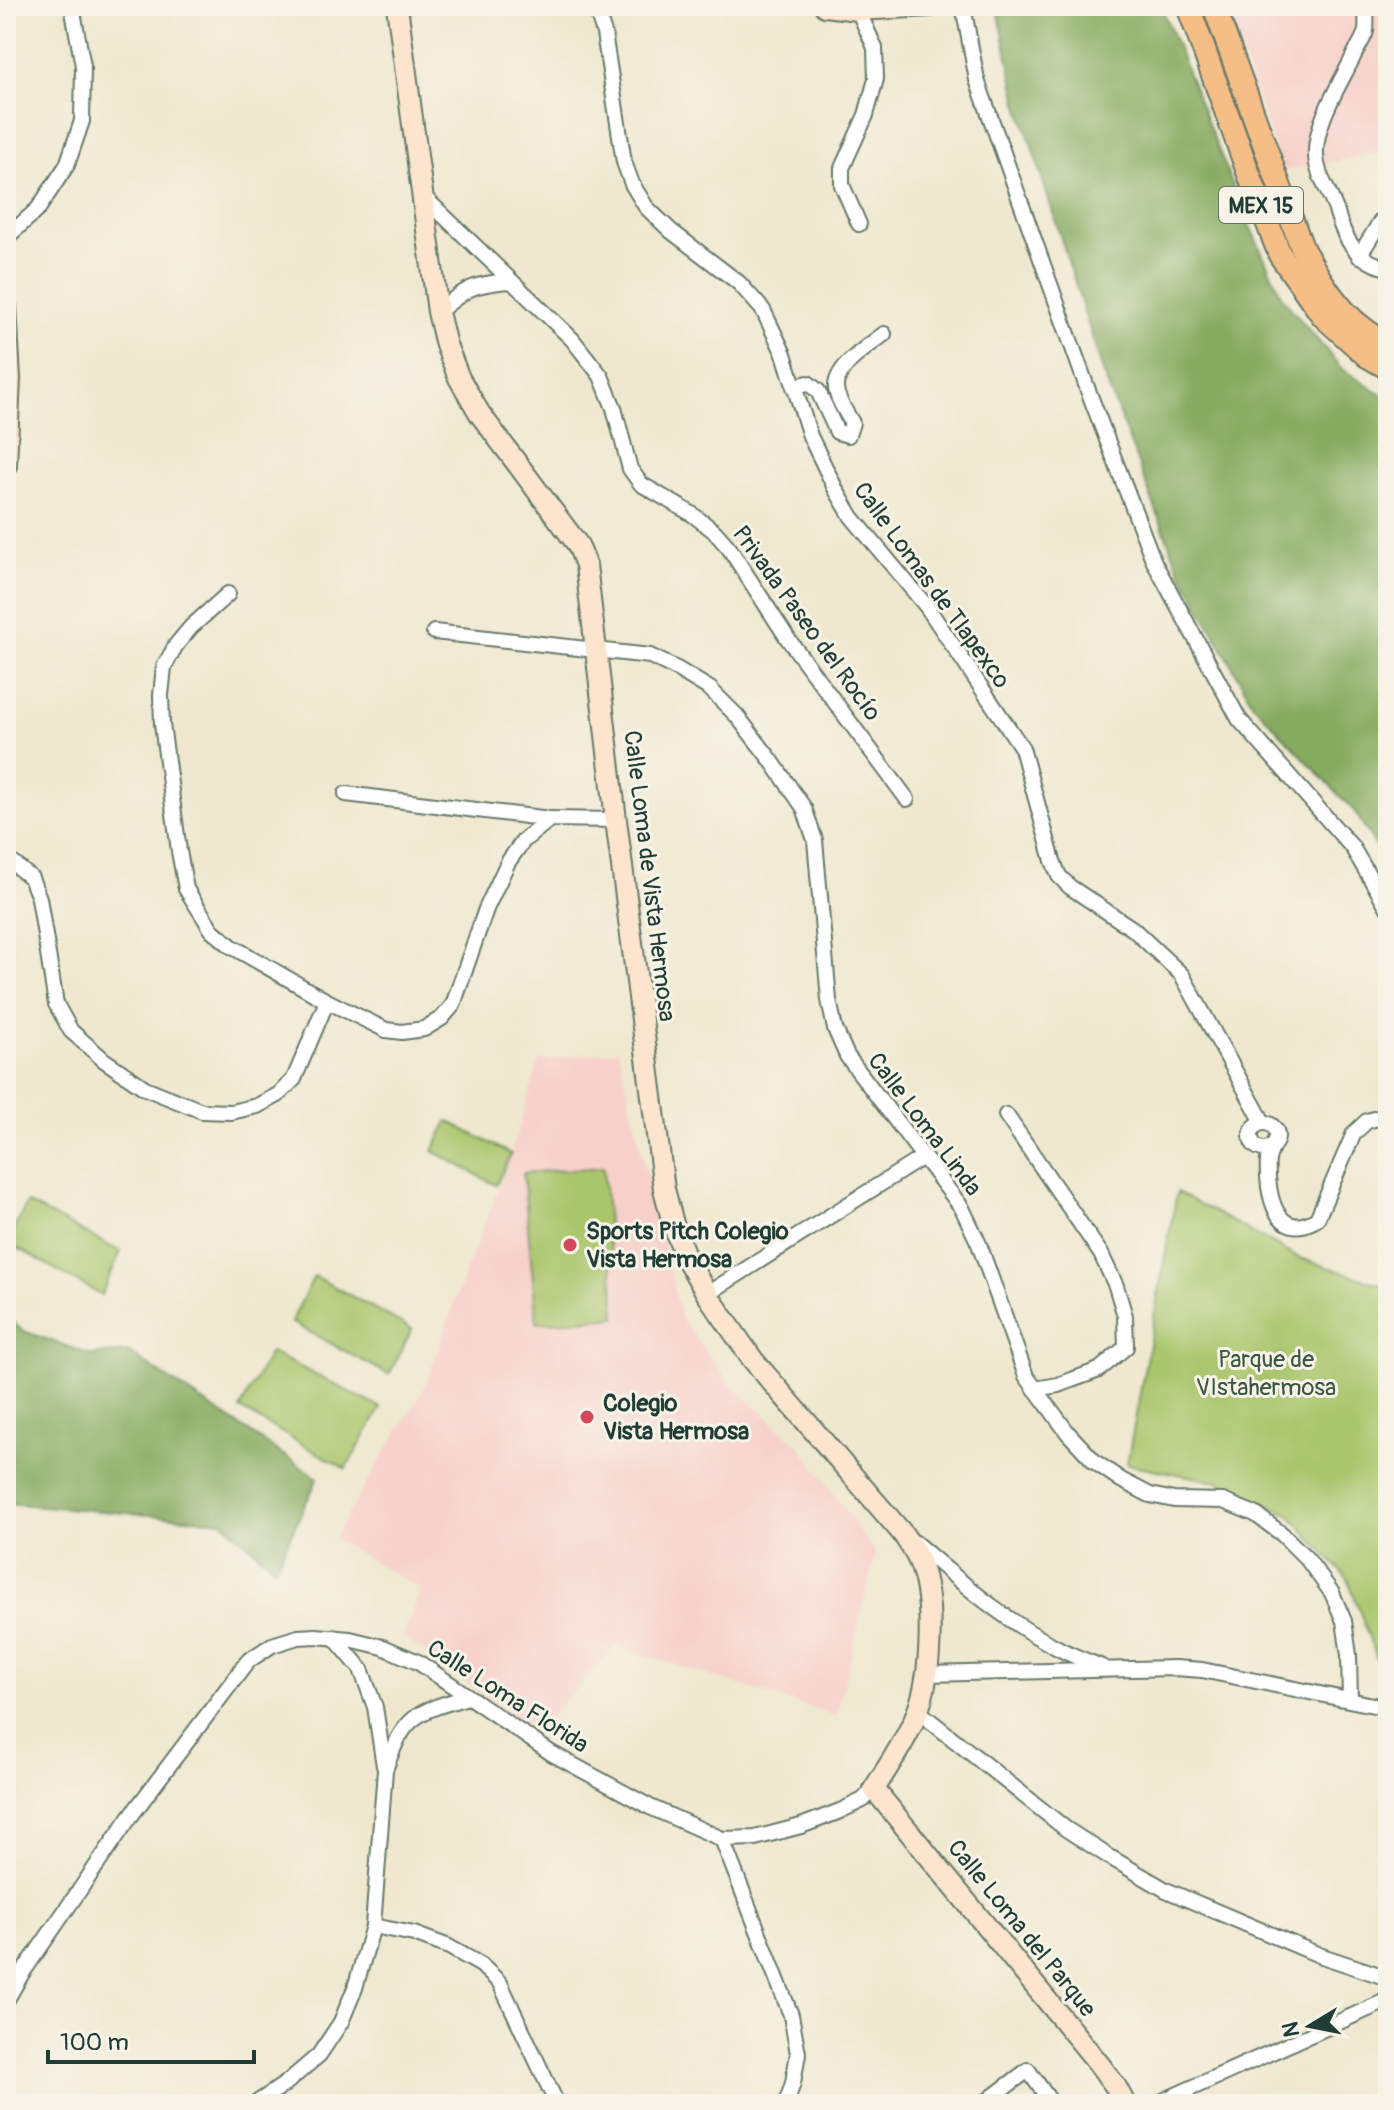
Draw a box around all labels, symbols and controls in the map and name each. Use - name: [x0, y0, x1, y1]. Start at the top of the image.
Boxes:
- road number: MEX 15: [1219, 187, 1303, 223]
- street label: Calle Lomas de Tlapexco: [847, 476, 1016, 694]
- street label: Privada Paseo del Rocío: [726, 520, 887, 727]
- street label: Calle Loma de Vista Hermosa: [617, 729, 682, 1023]
- street label: Calle Loma Linda: [861, 1047, 988, 1202]
- place label: Sports Pitch Colegio Vista Hermosa: [586, 1217, 789, 1274]
- marker: Sports Pitch Colegio Vista Hermosa: [561, 1236, 579, 1254]
- park label: Parque de VIstahermosa: [1196, 1345, 1336, 1402]
- place label: Colegio Vista Hermosa: [603, 1389, 749, 1446]
- marker: Colegio Vista Hermosa: [578, 1408, 596, 1426]
- street label: Calle Loma Florida: [422, 1633, 594, 1759]
- street label: Calle Loma del Parque: [941, 1834, 1102, 2023]
- north arrow: [1270, 1986, 1350, 2066]
- scale bar: [48, 2014, 254, 2064]
- text: N: [1276, 2019, 1306, 2039]
- text: 100 m: [60, 2028, 129, 2057]

